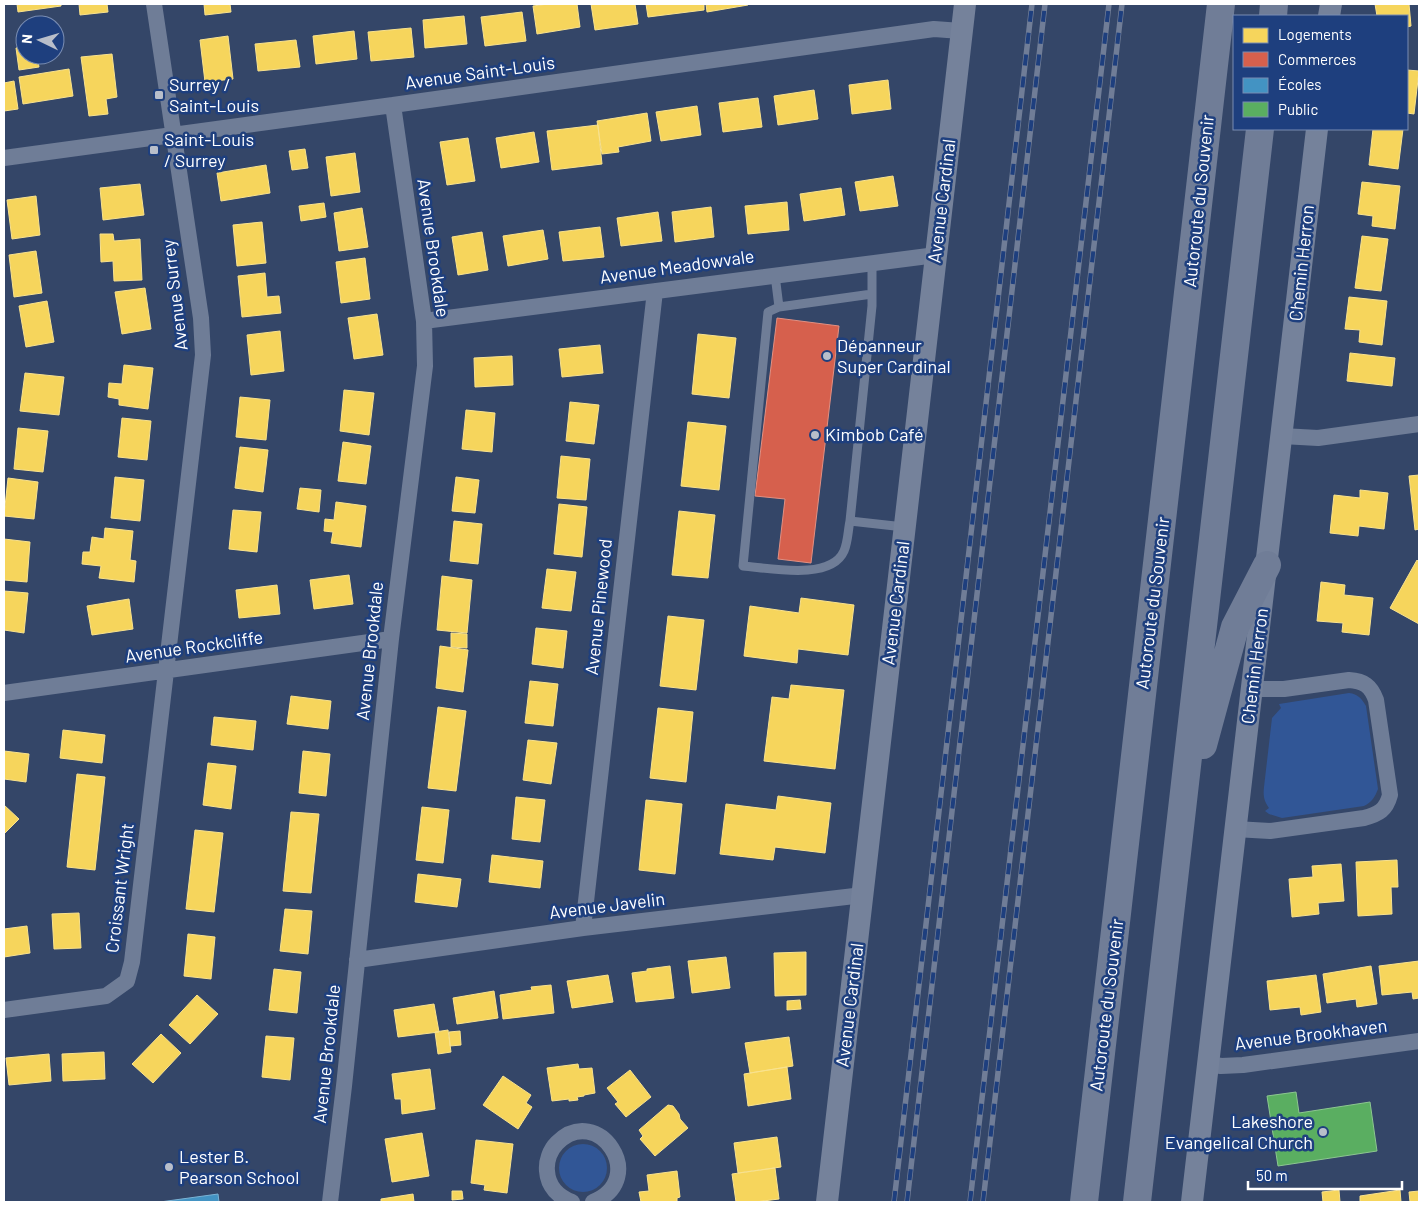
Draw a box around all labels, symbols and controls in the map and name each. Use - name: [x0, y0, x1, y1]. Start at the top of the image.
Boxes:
- north arrow: [15, 15, 65, 65]
- legend: [1233, 15, 1408, 130]
- text: Logements: [1278, 25, 1352, 43]
- text: N: [18, 33, 35, 44]
- text: Commerces: [1278, 50, 1356, 68]
- street label: Avenue Saint-Louis: [404, 51, 556, 93]
- place label: Surrey / Saint-Louis: [169, 73, 259, 116]
- text: Écoles: [1278, 75, 1322, 93]
- marker: Surrey / Saint-Louis: [153, 89, 165, 101]
- text: Public: [1278, 100, 1318, 118]
- street label: Autoroute du Souvenir: [1178, 113, 1218, 288]
- place label: Saint-Louis / Surrey: [164, 128, 254, 171]
- street label: Avenue Cardinal: [922, 138, 960, 264]
- marker: Saint-Louis / Surrey: [148, 144, 160, 156]
- street label: Avenue Brookdale: [413, 177, 455, 319]
- street label: Chemin Herron: [1284, 204, 1318, 322]
- street label: Avenue Surrey: [156, 238, 192, 352]
- street label: Avenue Meadowvale: [598, 244, 756, 288]
- place label: Dépanneur Super Cardinal: [837, 334, 951, 377]
- marker: Dépanneur Super Cardinal: [821, 350, 833, 362]
- place label: Kimbob Café: [825, 423, 923, 445]
- marker: Kimbob Café: [809, 429, 821, 441]
- street label: Autoroute du Souvenir: [1130, 515, 1174, 690]
- street label: Avenue Pinewood: [580, 538, 616, 676]
- street label: Avenue Cardinal: [876, 540, 914, 666]
- street label: Avenue Brookdale: [351, 580, 387, 721]
- street label: Chemin Herron: [1236, 607, 1272, 725]
- street label: Avenue Rockcliffe: [123, 625, 264, 667]
- street label: Croissant Wright: [100, 822, 138, 954]
- street label: Avenue Javelin: [548, 887, 666, 923]
- street label: Autoroute du Souvenir: [1084, 917, 1128, 1092]
- street label: Avenue Cardinal: [830, 942, 868, 1068]
- street label: Avenue Brookdale: [308, 983, 344, 1124]
- street label: Avenue Brookhaven: [1233, 1014, 1388, 1054]
- place label: Lakeshore Evangelical Church: [1165, 1110, 1313, 1153]
- marker: Lakeshore Evangelical Church: [1317, 1126, 1329, 1138]
- place label: Lester B. Pearson School: [179, 1145, 300, 1188]
- scale bar: [1248, 1158, 1402, 1190]
- marker: Lester B. Pearson School: [163, 1161, 175, 1173]
- text: 50 m: [1256, 1166, 1288, 1184]

